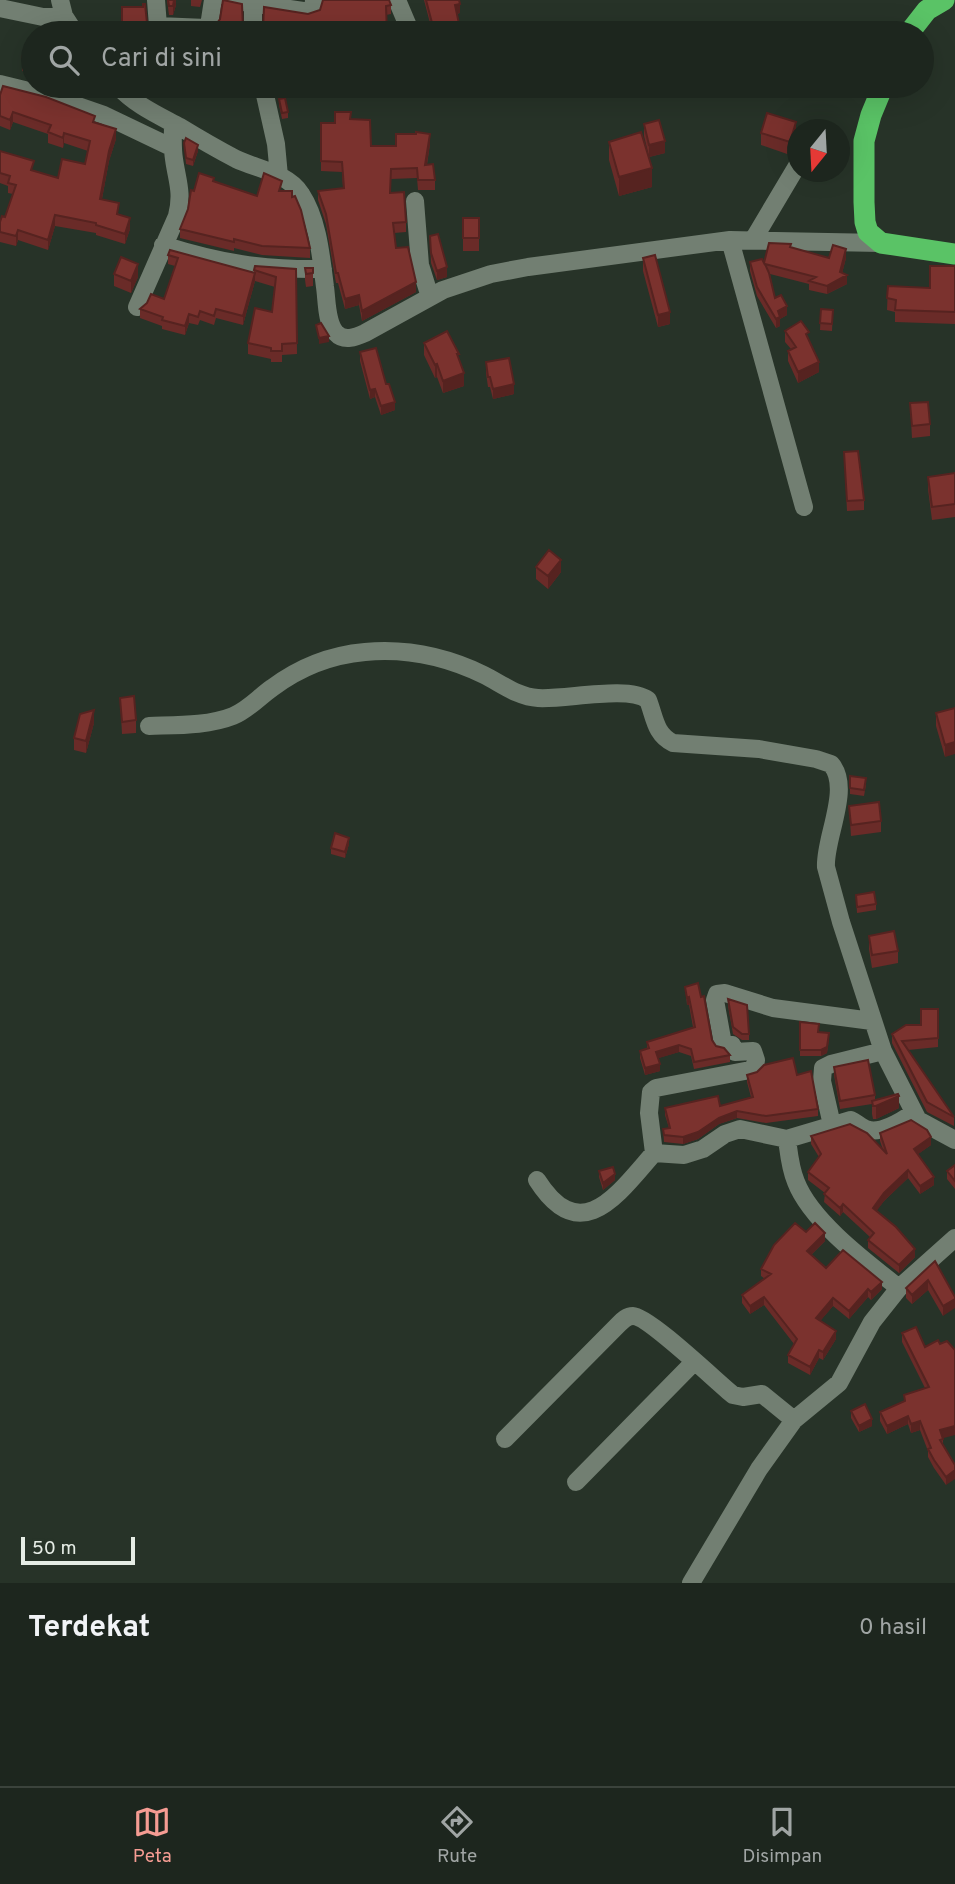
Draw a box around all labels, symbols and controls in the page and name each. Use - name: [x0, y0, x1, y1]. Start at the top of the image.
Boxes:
- search box: [21, 21, 934, 98]
- icon: search: [45, 41, 83, 79]
- text: Cari di sini: [101, 43, 222, 76]
- north arrow: [787, 119, 850, 182]
- scale bar: [21, 1534, 135, 1566]
- text: 50 m: [32, 1537, 77, 1561]
- text: Terdekat: [28, 1610, 150, 1647]
- text: 0 hasil: [859, 1614, 927, 1643]
- tab: Peta: [133, 1803, 172, 1869]
- tab: Rute: [437, 1803, 477, 1869]
- tab: Disimpan: [743, 1803, 822, 1869]

